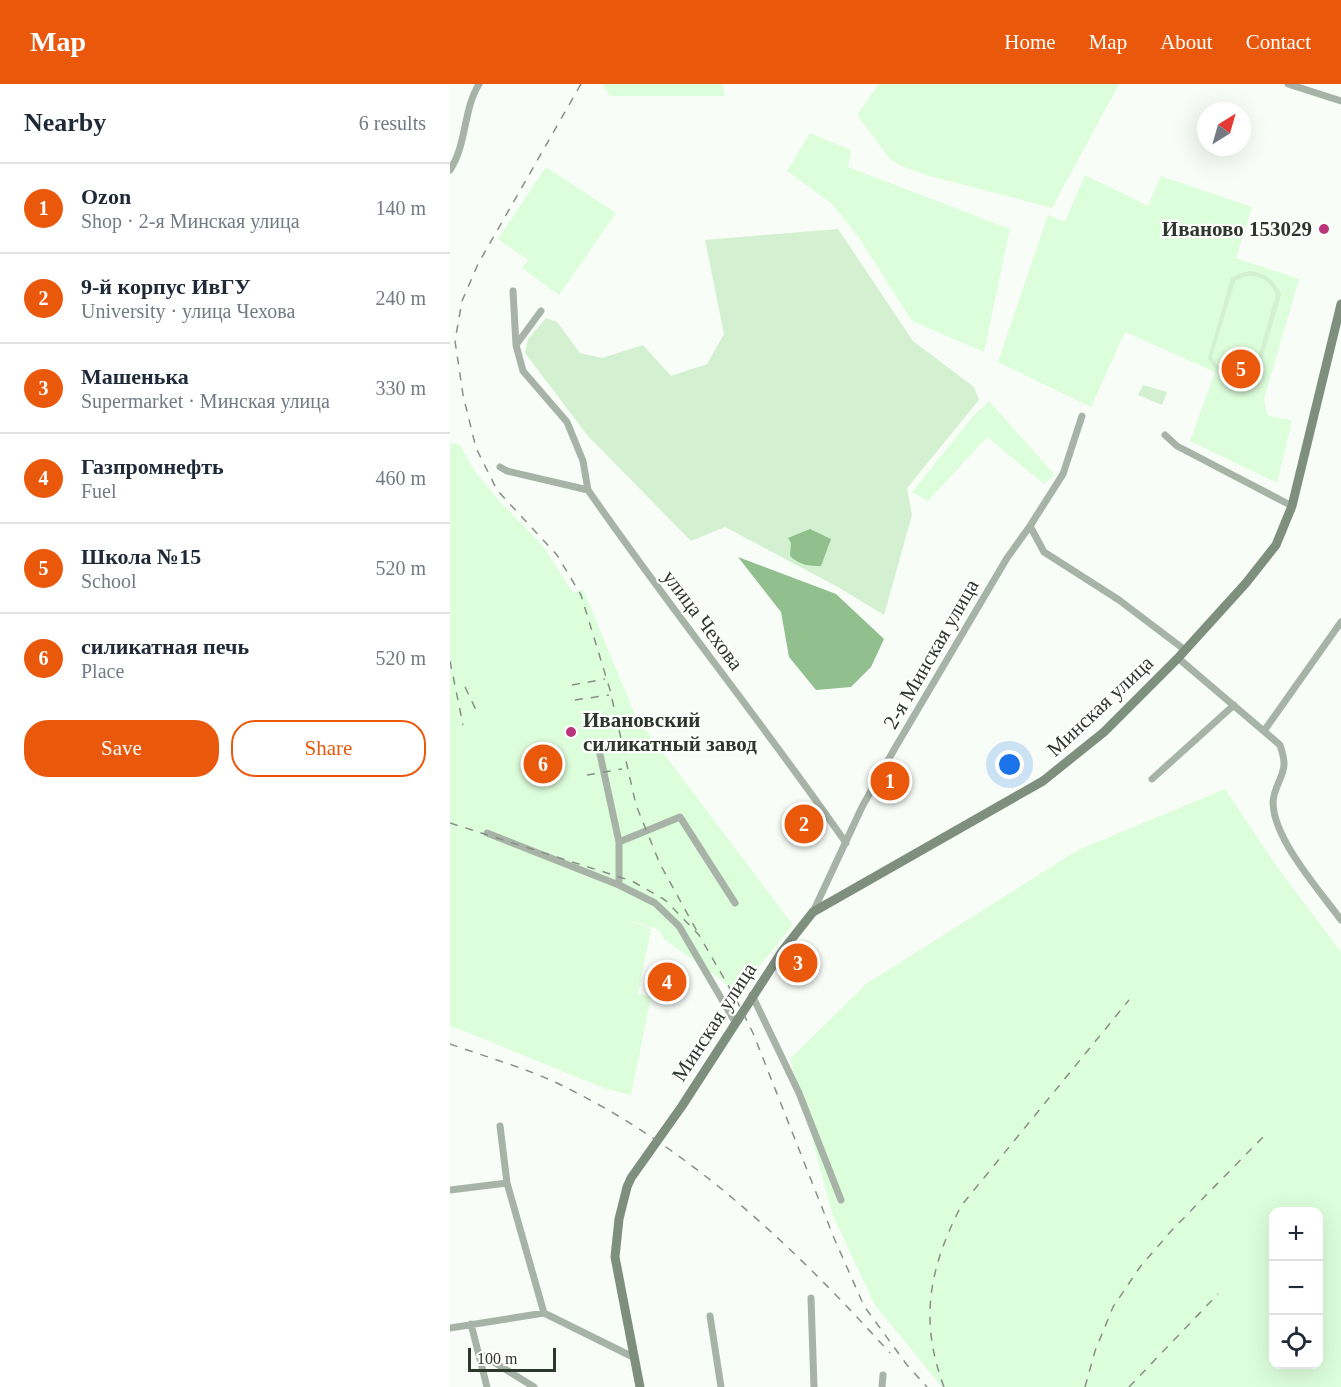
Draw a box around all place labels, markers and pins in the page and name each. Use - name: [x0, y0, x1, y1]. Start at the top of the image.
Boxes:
- place label: Иваново 153029: [1162, 217, 1312, 241]
- marker: Иваново 153029: [1317, 222, 1331, 236]
- pin: 5: [1222, 346, 1260, 392]
- place label: Ивановский силикатный завод: [583, 708, 757, 756]
- marker: Ивановский силикатный завод: [564, 725, 578, 739]
- pin: 6: [524, 742, 562, 786]
- pin: 1: [870, 758, 910, 804]
- pin: 2: [784, 802, 824, 846]
- pin: 3: [778, 940, 818, 986]
- pin: 4: [648, 960, 686, 1004]

